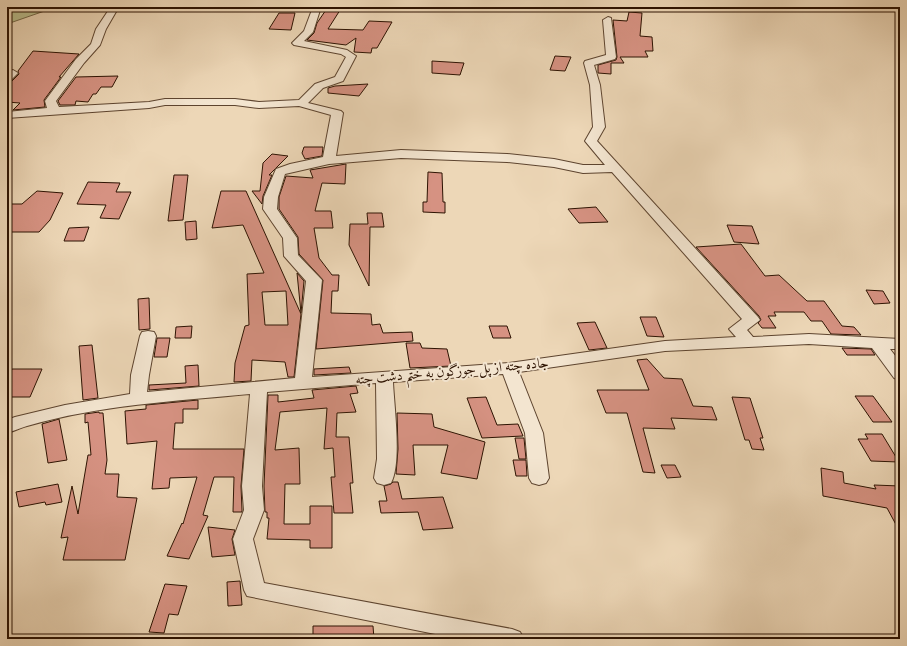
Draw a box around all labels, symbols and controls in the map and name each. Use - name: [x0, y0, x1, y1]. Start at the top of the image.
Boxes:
- street label: جاده چته از پل جوزگون به ختم دشت چته: [355, 354, 550, 393]

